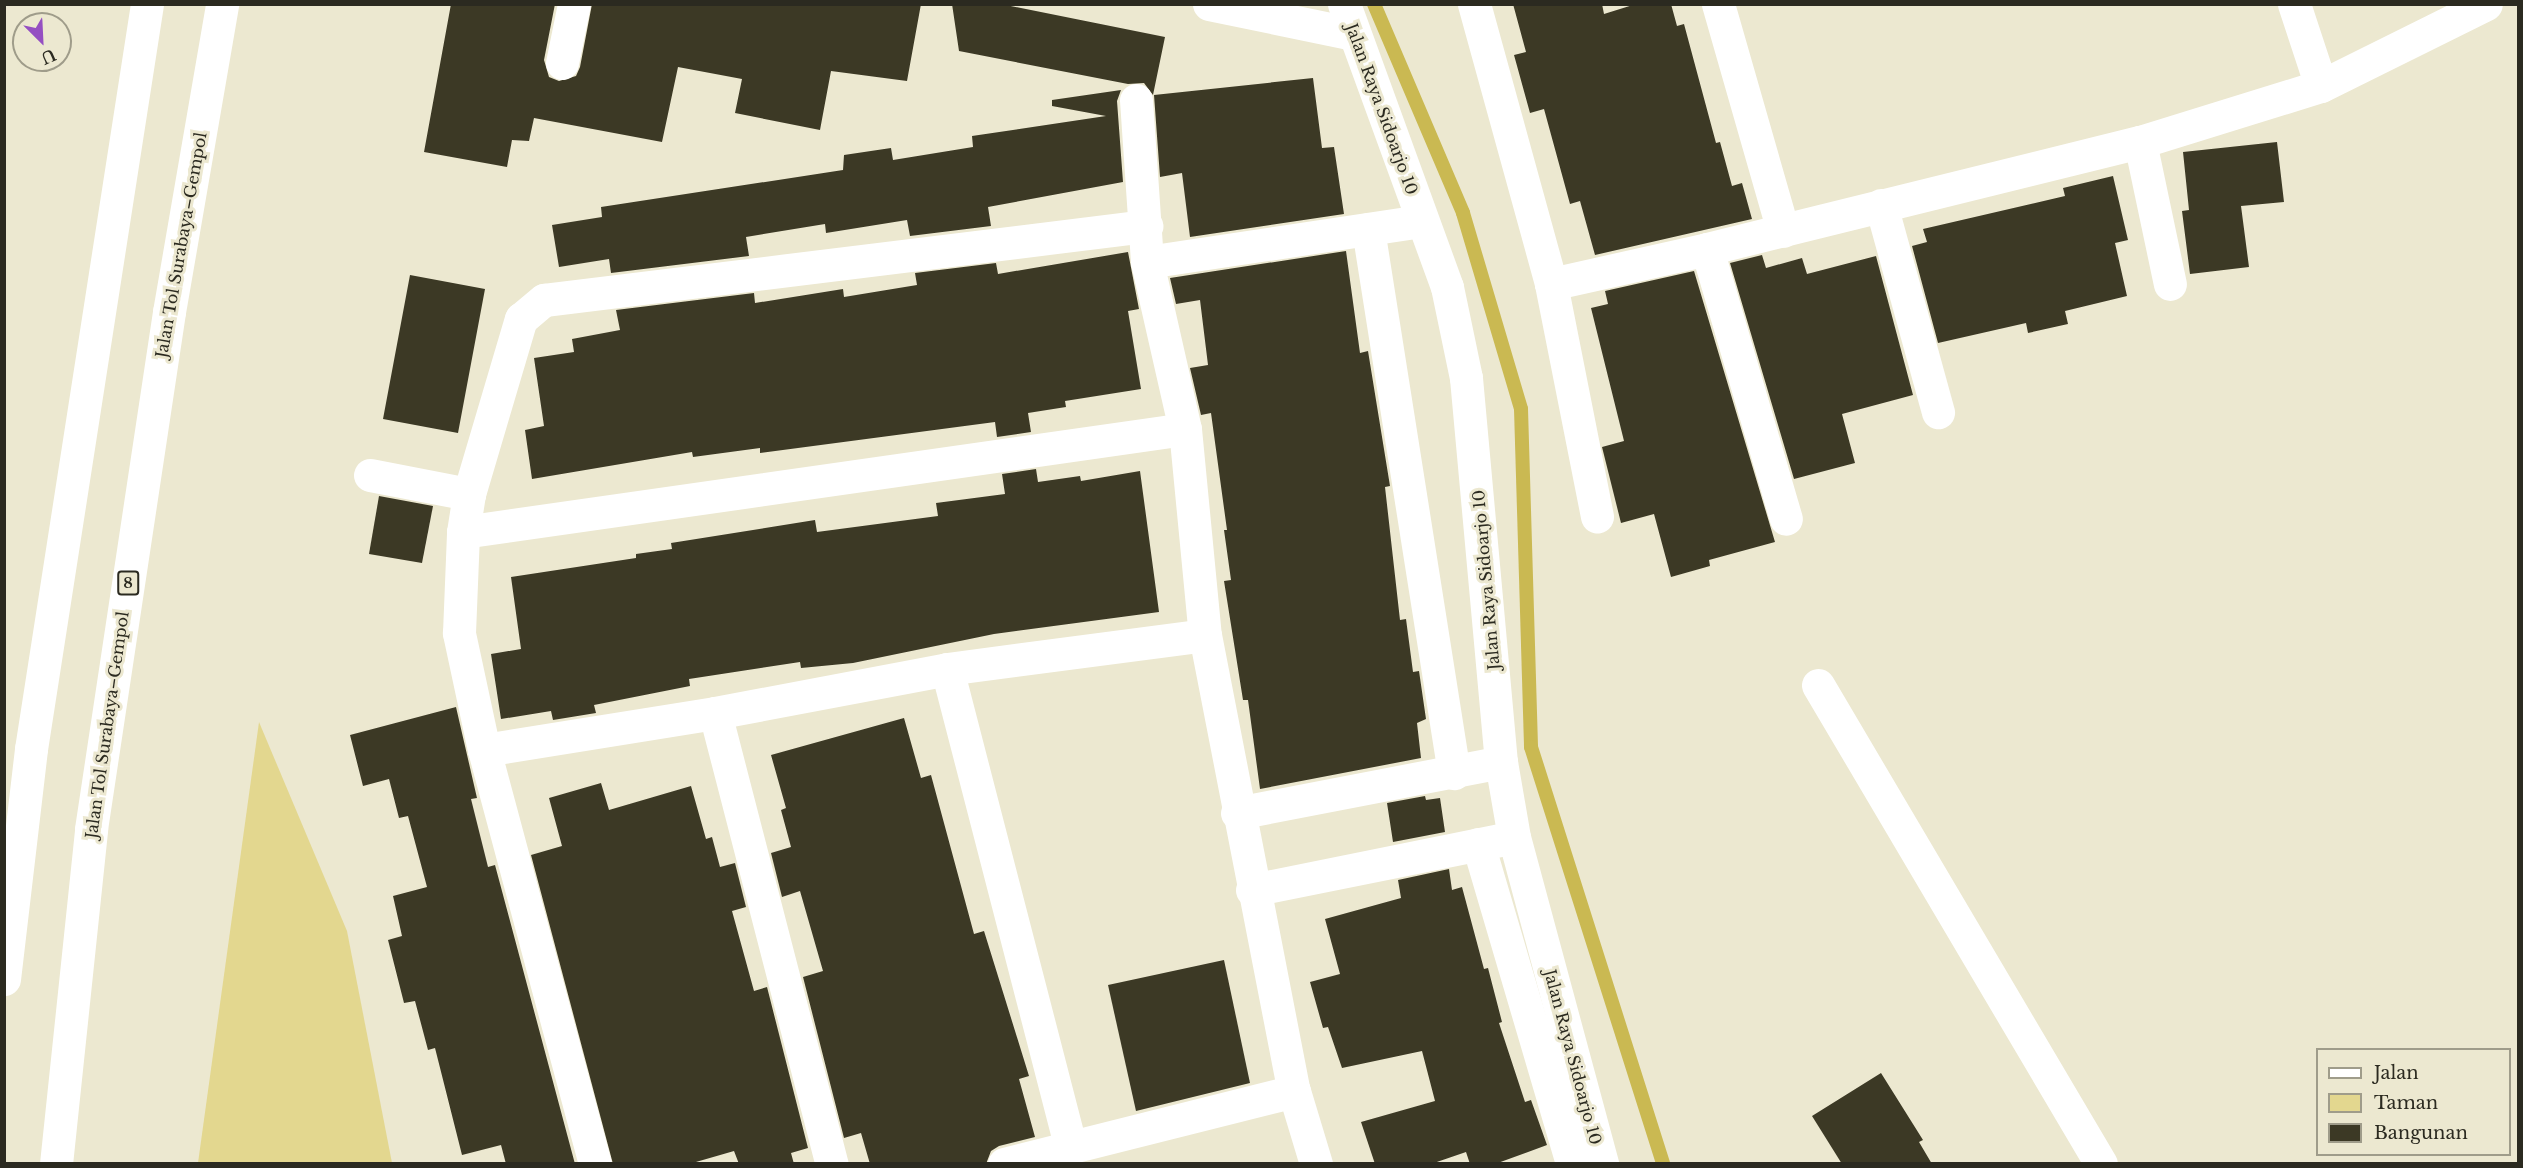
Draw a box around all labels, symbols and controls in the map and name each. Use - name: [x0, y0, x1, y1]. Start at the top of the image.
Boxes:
- north arrow: [12, 12, 72, 72]
- street label: Jalan Raya Sidoarjo 10: [1342, 21, 1422, 197]
- text: U: [38, 45, 59, 69]
- street label: Jalan Tol Surabaya–Gempol: [152, 130, 210, 360]
- street label: Jalan Raya Sidoarjo 10: [1469, 489, 1503, 671]
- road number: 8: [116, 571, 140, 595]
- street label: Jalan Tol Surabaya–Gempol: [82, 610, 132, 840]
- street label: Jalan Raya Sidoarjo 10: [1540, 967, 1606, 1147]
- legend: [2316, 1048, 2511, 1156]
- text: Jalan: [2374, 1062, 2419, 1084]
- text: Taman: [2374, 1092, 2438, 1114]
- text: Bangunan: [2374, 1122, 2468, 1144]

